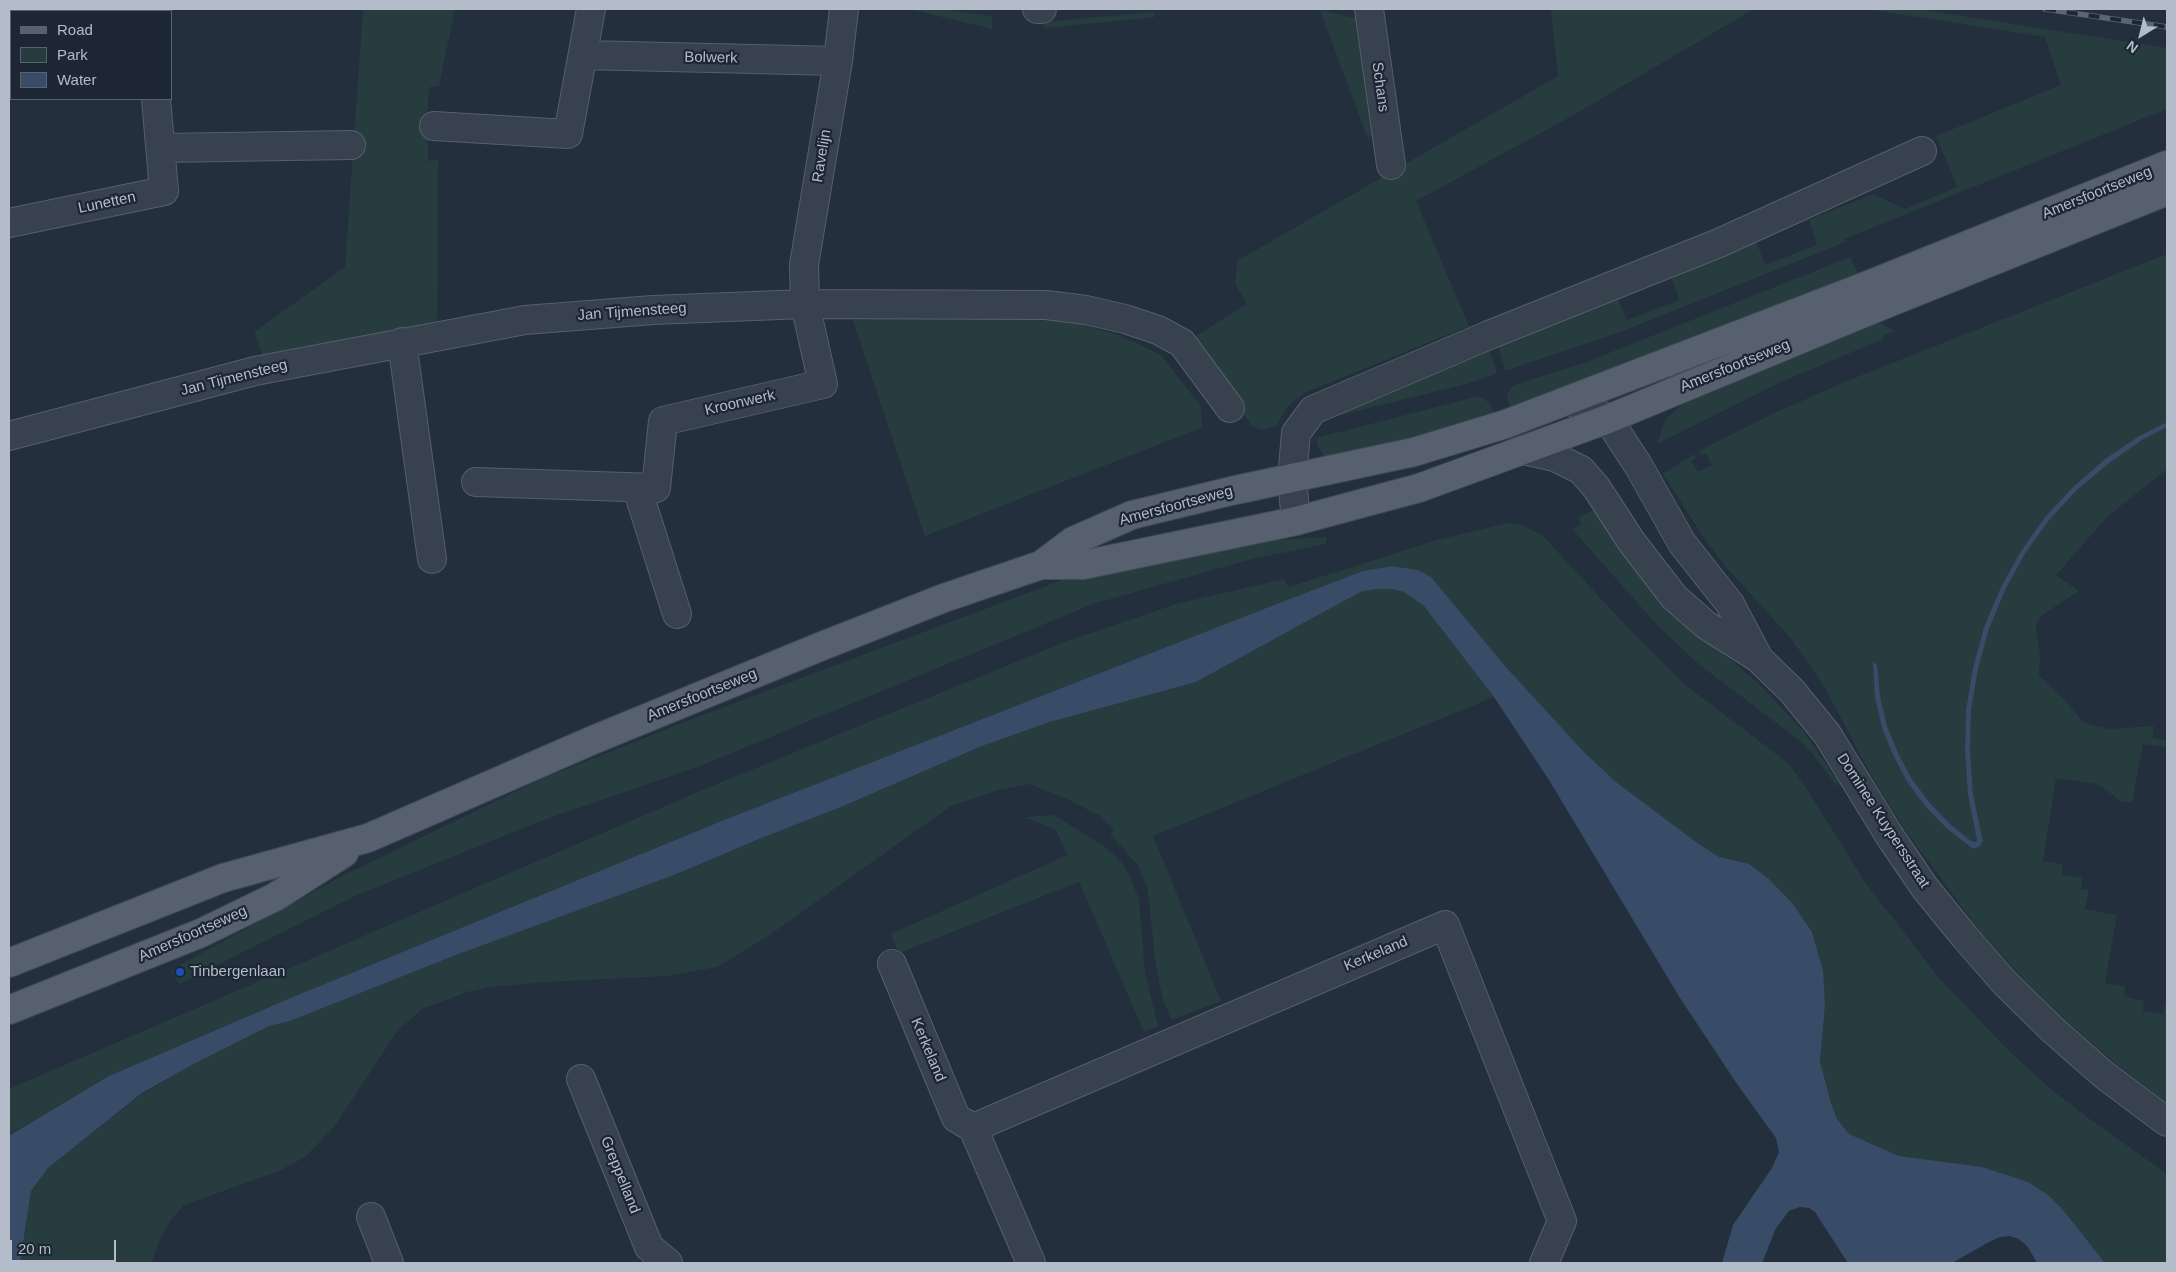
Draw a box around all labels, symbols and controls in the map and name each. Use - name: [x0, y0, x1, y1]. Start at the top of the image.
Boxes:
- legend: [10, 10, 172, 100]
- north arrow: [2116, 10, 2166, 60]
- text: Road: [57, 21, 93, 38]
- text: N: [2123, 38, 2141, 57]
- text: Park: [57, 46, 88, 63]
- street label: Bolwerk: [684, 49, 738, 67]
- street label: Schans: [1368, 61, 1392, 113]
- text: Water: [57, 71, 96, 88]
- street label: Ravelijn: [809, 128, 835, 184]
- street label: Amersfoortseweg: [2040, 163, 2154, 223]
- street label: Lunetten: [77, 188, 137, 218]
- street label: Jan Tijmensteeg: [577, 299, 687, 325]
- street label: Amersfoortseweg: [1678, 336, 1792, 396]
- street label: Jan Tijmensteeg: [179, 356, 289, 400]
- street label: Kroonwerk: [703, 386, 777, 420]
- street label: Amersfoortseweg: [1117, 482, 1235, 530]
- street label: Amersfoortseweg: [645, 665, 759, 725]
- street label: Dominee Kuypersstraat: [1833, 750, 1933, 892]
- street label: Amersfoortseweg: [136, 902, 250, 966]
- street label: Kerkeland: [1341, 933, 1411, 975]
- place label: Tinbergenlaan: [190, 963, 285, 981]
- marker: Tinbergenlaan: [174, 966, 186, 978]
- street label: Kerkeland: [907, 1015, 949, 1085]
- street label: Greppelland: [596, 1134, 644, 1216]
- scale bar: [12, 1230, 119, 1262]
- text: 20 m: [18, 1240, 51, 1257]

